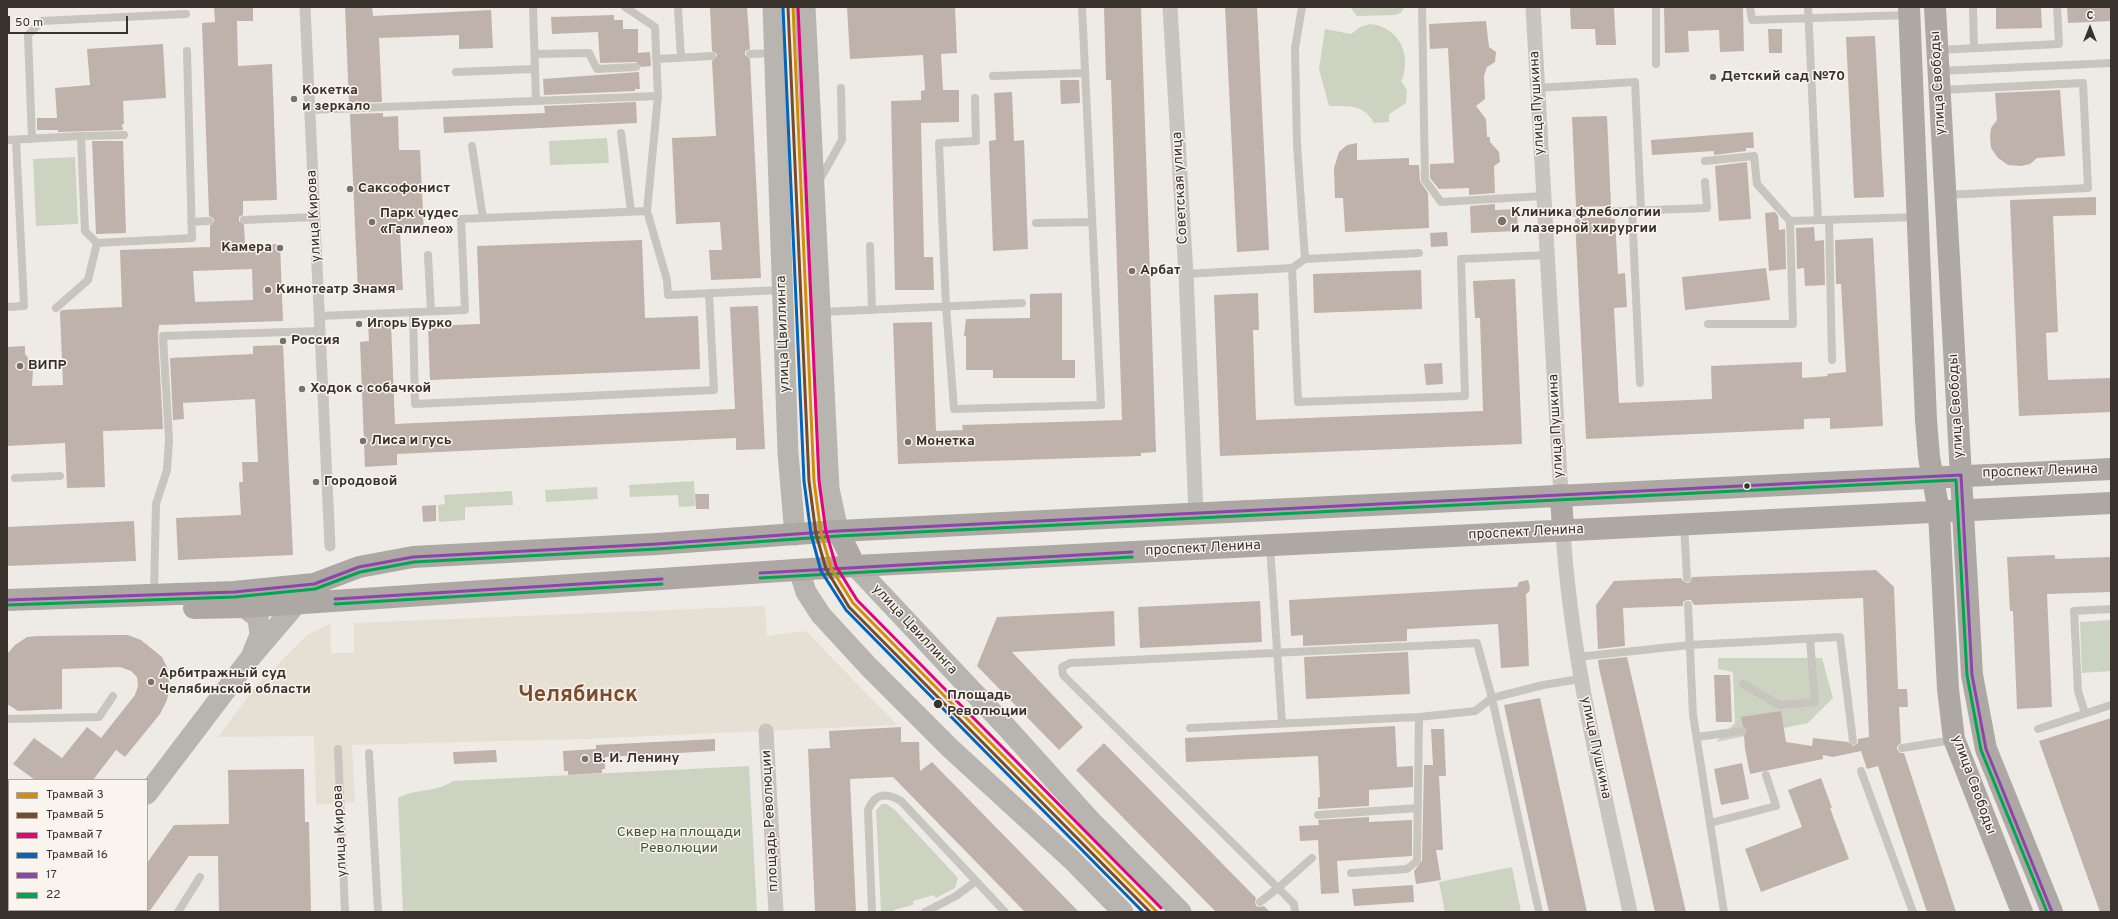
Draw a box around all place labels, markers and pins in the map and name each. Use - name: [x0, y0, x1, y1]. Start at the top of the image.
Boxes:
- place label: Детский сад №70: [1721, 69, 1845, 85]
- marker: Детский сад №70: [1708, 72, 1718, 82]
- place label: Кокетка и зеркало: [302, 83, 371, 116]
- marker: Кокетка и зеркало: [289, 94, 299, 104]
- place label: Саксофонист: [358, 181, 450, 197]
- marker: Саксофонист: [345, 184, 355, 194]
- place label: Клиника флебологии и лазерной хирургии: [1511, 205, 1661, 238]
- place label: Парк чудес «Галилео»: [380, 206, 459, 238]
- marker: Клиника флебологии и лазерной хирургии: [1496, 215, 1508, 227]
- marker: Парк чудес «Галилео»: [367, 217, 377, 227]
- place label: Камера: [221, 240, 272, 256]
- marker: Камера: [275, 243, 285, 253]
- place label: Арбат: [1140, 263, 1181, 279]
- marker: Арбат: [1127, 266, 1137, 276]
- place label: Кинотеатр Знамя: [276, 282, 395, 298]
- marker: Кинотеатр Знамя: [263, 285, 273, 295]
- place label: Игорь Бурко: [367, 316, 452, 332]
- marker: Игорь Бурко: [354, 319, 364, 329]
- place label: Россия: [291, 333, 340, 349]
- marker: Россия: [278, 336, 288, 346]
- place label: ВИПР: [28, 358, 67, 374]
- marker: ВИПР: [15, 361, 25, 371]
- place label: Ходок с собачкой: [310, 381, 431, 397]
- marker: Ходок с собачкой: [297, 384, 307, 394]
- place label: Лиса и гусь: [371, 433, 452, 449]
- place label: Монетка: [916, 434, 975, 450]
- marker: Лиса и гусь: [358, 436, 368, 446]
- marker: Монетка: [903, 437, 913, 447]
- place label: Городовой: [324, 474, 397, 490]
- marker: Городовой: [311, 477, 321, 487]
- unlabelled marker: [1742, 481, 1752, 491]
- place label: Арбитражный суд Челябинской области: [159, 666, 311, 698]
- marker: Арбитражный суд Челябинской области: [146, 677, 156, 687]
- place label: Площадь Революции: [947, 688, 1027, 720]
- marker: Площадь Революции: [932, 698, 944, 710]
- place label: В. И. Ленину: [593, 751, 680, 767]
- marker: В. И. Ленину: [580, 754, 590, 764]

